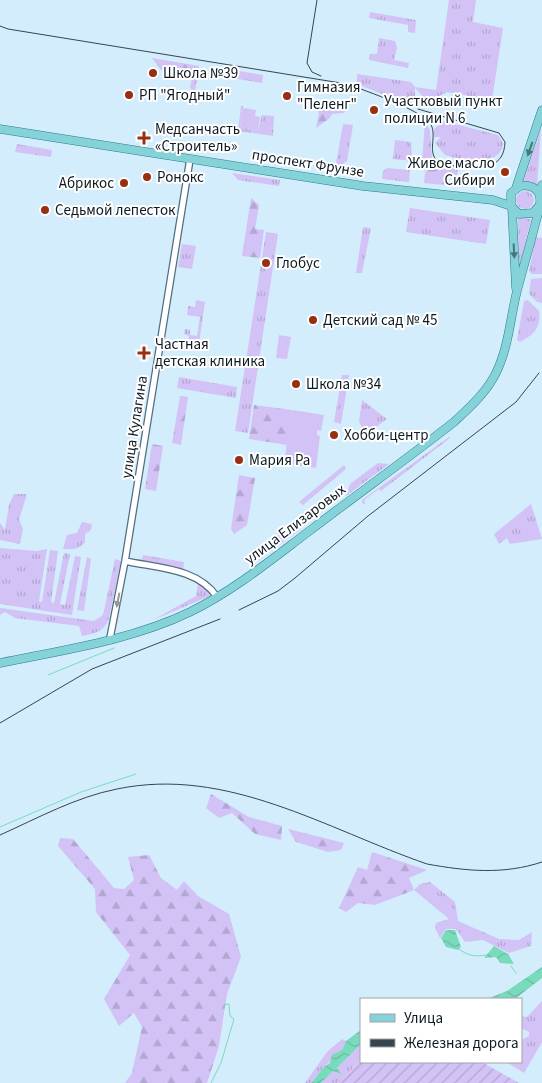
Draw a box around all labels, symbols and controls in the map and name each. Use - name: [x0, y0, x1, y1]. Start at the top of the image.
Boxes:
- place label: Школа №39: [163, 63, 238, 84]
- marker: Школа №39: [147, 67, 159, 79]
- place label: Гимназия "Пеленг": [297, 77, 361, 115]
- place label: РП "Ягодный": [139, 85, 230, 106]
- marker: РП "Ягодный": [123, 89, 135, 101]
- marker: Гимназия "Пеленг": [281, 90, 293, 102]
- place label: Участковый пункт полиции N 6: [384, 91, 503, 129]
- marker: Участковый пункт полиции N 6: [368, 104, 380, 116]
- place label: Медсанчасть «Строитель»: [155, 119, 240, 157]
- marker: Медсанчасть «Строитель»: [137, 131, 151, 145]
- one-way arrow: [526, 142, 534, 157]
- street label: проспект Фрунзе: [250, 144, 366, 183]
- place label: Живое масло Сибири: [408, 153, 495, 191]
- marker: Живое масло Сибири: [499, 166, 511, 178]
- place label: Ронокс: [157, 167, 204, 188]
- marker: Ронокс: [141, 171, 153, 183]
- place label: Абрикос: [59, 173, 114, 194]
- marker: Абрикос: [118, 177, 130, 189]
- place label: Седьмой лепесток: [55, 200, 176, 221]
- marker: Седьмой лепесток: [39, 204, 51, 216]
- one-way arrow: [511, 244, 519, 260]
- place label: Глобус: [276, 253, 320, 274]
- marker: Глобус: [260, 257, 272, 269]
- place label: Детский сад № 45: [323, 310, 437, 331]
- marker: Детский сад № 45: [307, 314, 319, 326]
- place label: Частная детская клиника: [155, 334, 265, 372]
- marker: Частная детская клиника: [137, 346, 151, 360]
- street label: улица Кулагина: [116, 374, 153, 480]
- place label: Школа №34: [306, 374, 382, 395]
- marker: Школа №34: [290, 378, 302, 390]
- place label: Хобби-центр: [344, 425, 429, 446]
- marker: Хобби-центр: [328, 429, 340, 441]
- place label: Мария Ра: [249, 450, 310, 471]
- marker: Мария Ра: [233, 454, 245, 466]
- street label: улица Елизаровых: [240, 479, 351, 569]
- one-way arrow: [113, 592, 121, 608]
- legend: [360, 998, 522, 1063]
- text: Улица: [404, 1008, 443, 1029]
- text: Железная дорога: [404, 1033, 519, 1054]

